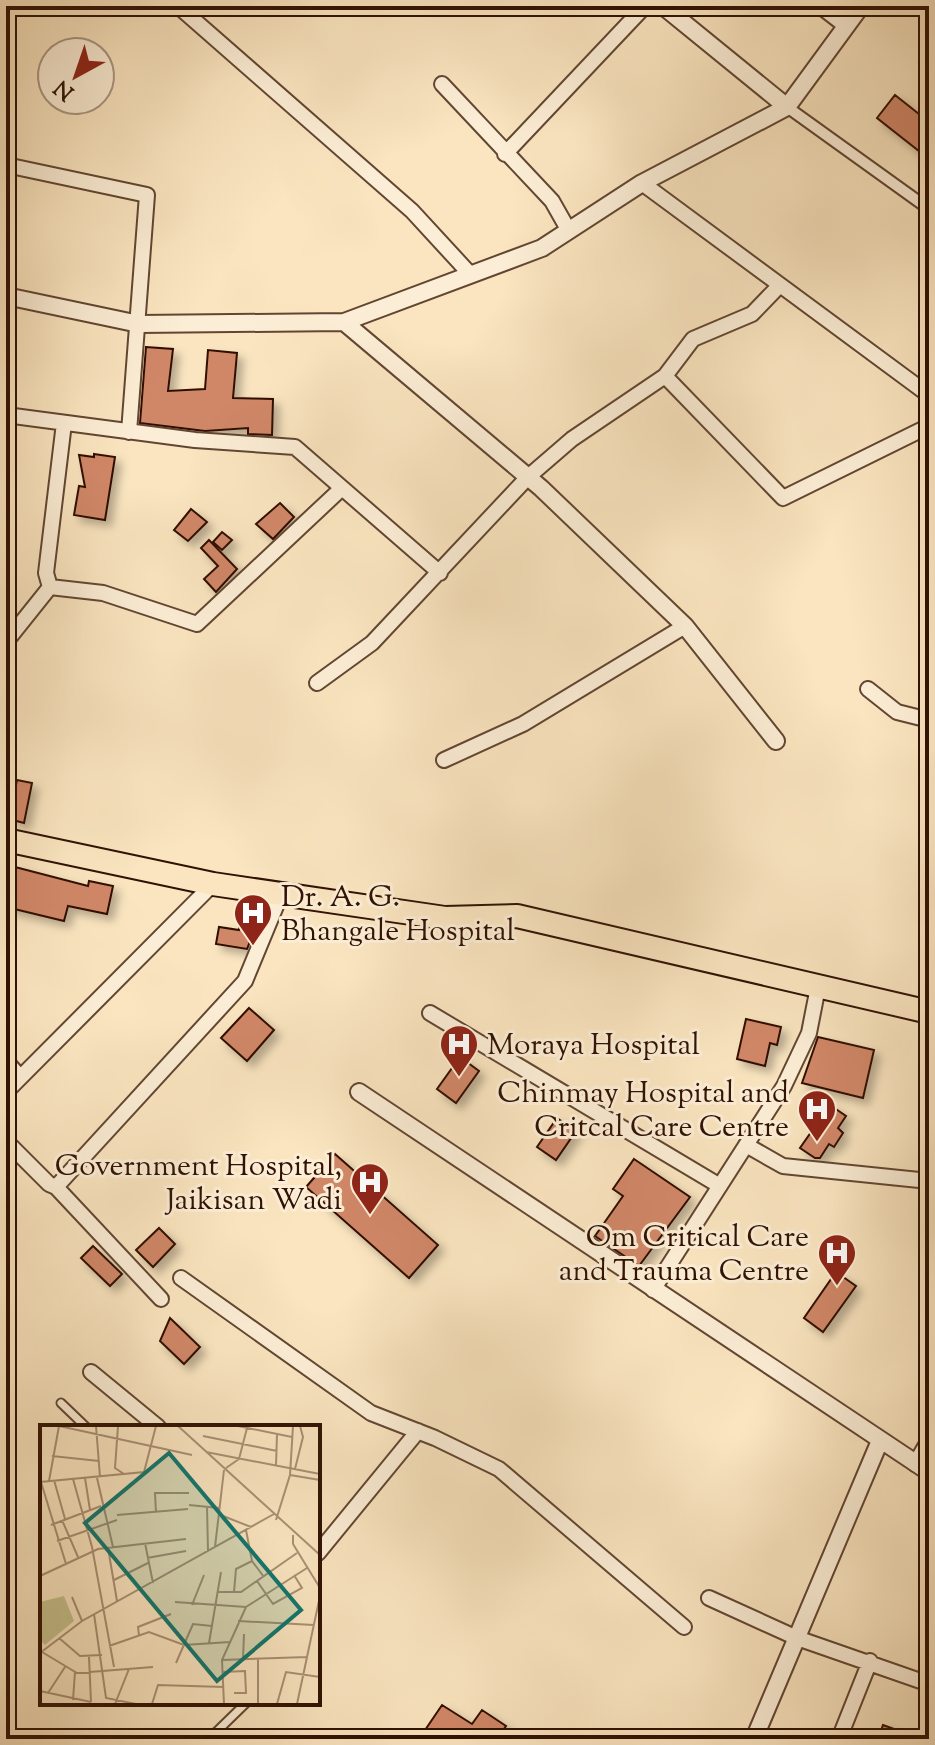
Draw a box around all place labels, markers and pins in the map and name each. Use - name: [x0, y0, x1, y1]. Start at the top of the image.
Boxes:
- place label: Dr. A. G. Bhangale Hospital: [281, 877, 515, 954]
- hospital icon: Dr. A. G. Bhangale Hospital: [232, 892, 274, 947]
- hospital icon: Moraya Hospital: [438, 1023, 480, 1078]
- place label: Moraya Hospital: [487, 1025, 700, 1068]
- place label: Chinmay Hospital and Critcal Care Centre: [497, 1073, 789, 1150]
- hospital icon: Chinmay Hospital and Critcal Care Centre: [796, 1088, 838, 1143]
- place label: Government Hospital, Jaikisan Wadi: [55, 1146, 342, 1223]
- hospital icon: Government Hospital, Jaikisan Wadi: [349, 1161, 391, 1216]
- place label: Om Critical Care and Trauma Centre: [559, 1217, 809, 1294]
- hospital icon: Om Critical Care and Trauma Centre: [816, 1232, 858, 1287]

